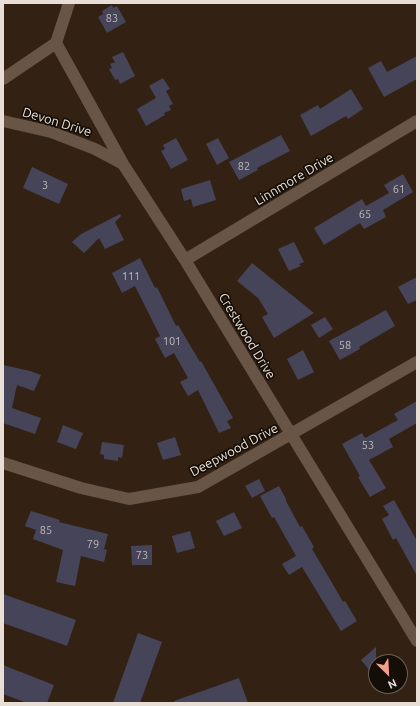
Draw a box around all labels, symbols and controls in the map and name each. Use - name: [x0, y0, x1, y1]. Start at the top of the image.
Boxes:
- house number: 83: [106, 11, 118, 25]
- street label: Devon Drive: [21, 104, 93, 140]
- street label: Linnmore Drive: [252, 149, 336, 209]
- house number: 82: [238, 159, 250, 173]
- house number: 3: [42, 178, 48, 192]
- house number: 61: [393, 182, 405, 196]
- house number: 65: [359, 207, 371, 221]
- house number: 111: [122, 269, 140, 283]
- street label: Crestwood Drive: [215, 290, 279, 382]
- house number: 101: [163, 334, 181, 348]
- house number: 58: [339, 338, 351, 352]
- street label: Deepwood Drive: [187, 420, 281, 480]
- house number: 53: [362, 438, 374, 452]
- house number: 85: [40, 523, 52, 537]
- house number: 79: [87, 537, 99, 551]
- house number: 73: [136, 548, 148, 562]
- north arrow: [368, 654, 408, 694]
- text: N: [386, 677, 399, 691]

